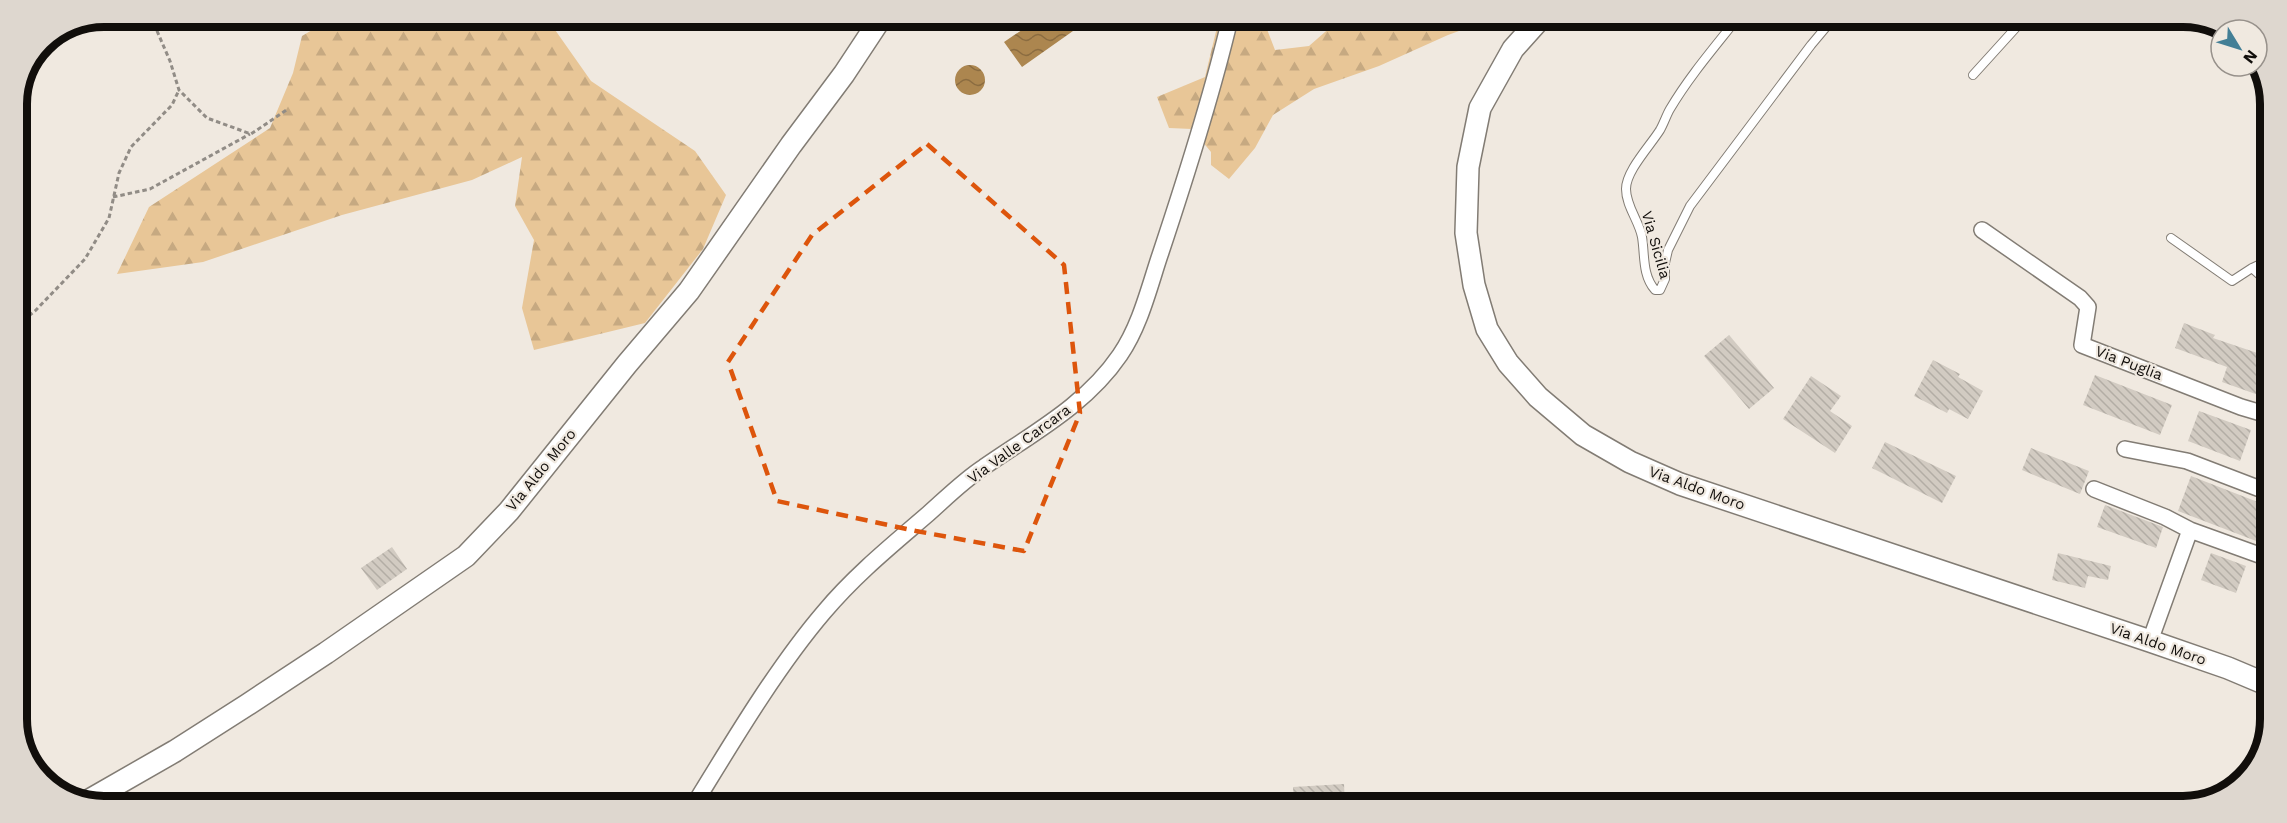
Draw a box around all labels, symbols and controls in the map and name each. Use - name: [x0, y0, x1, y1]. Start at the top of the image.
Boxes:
- north arrow: [2209, 18, 2269, 78]
- text: N: [2239, 46, 2262, 67]
- street label: Via Sicilia: [1638, 209, 1674, 282]
- street label: Via Puglia: [2093, 342, 2166, 384]
- street label: Via Valle Carcara: [964, 400, 1074, 487]
- street label: Via Aldo Moro: [502, 425, 580, 515]
- street label: Via Aldo Moro: [1646, 462, 1748, 514]
- street label: Via Aldo Moro: [2107, 619, 2209, 669]

